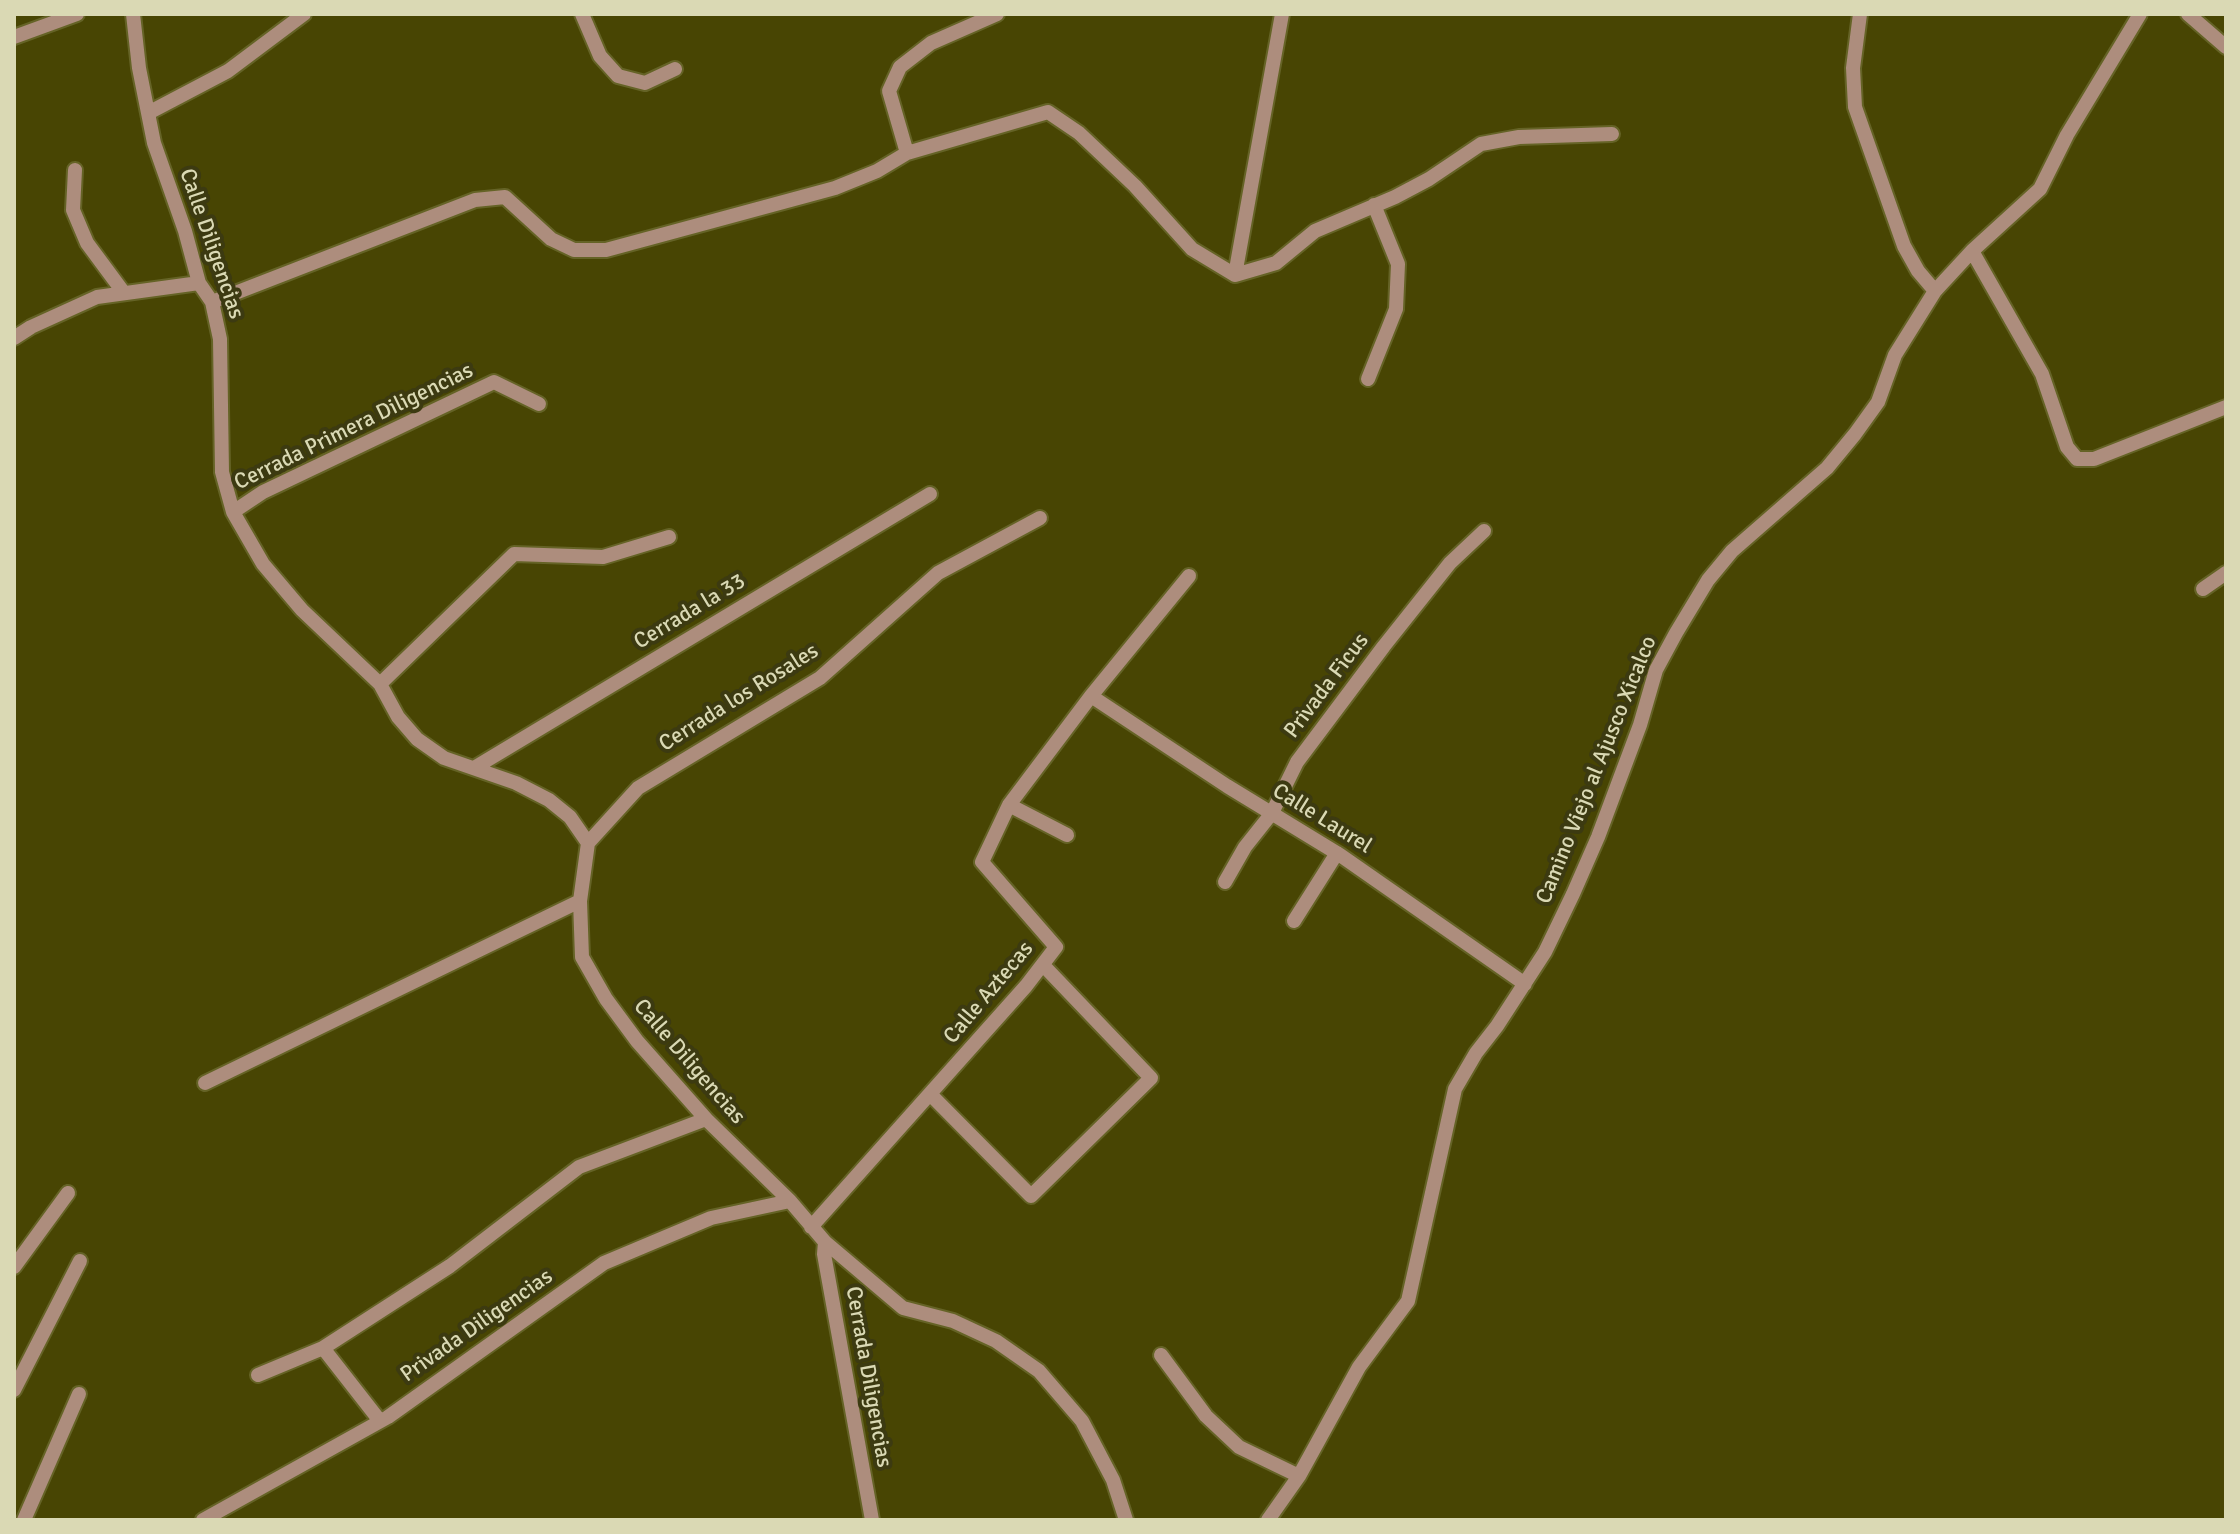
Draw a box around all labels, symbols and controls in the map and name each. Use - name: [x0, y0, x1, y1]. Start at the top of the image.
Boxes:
- street label: Calle Diligencias: [173, 165, 249, 323]
- street label: Cerrada Primera Diligencias: [230, 358, 478, 496]
- street label: Cerrada la 33: [630, 568, 750, 656]
- street label: Privada Ficus: [1279, 628, 1375, 744]
- street label: Camino Viejo al Ajusco Xicalco: [1531, 632, 1663, 908]
- street label: Cerrada los Rosales: [654, 638, 824, 758]
- street label: Calle Laurel: [1267, 778, 1377, 860]
- street label: Calle Aztecas: [939, 936, 1039, 1050]
- street label: Calle Diligencias: [628, 994, 750, 1130]
- street label: Privada Diligencias: [396, 1264, 558, 1388]
- street label: Cerrada Diligencias: [839, 1284, 897, 1470]

